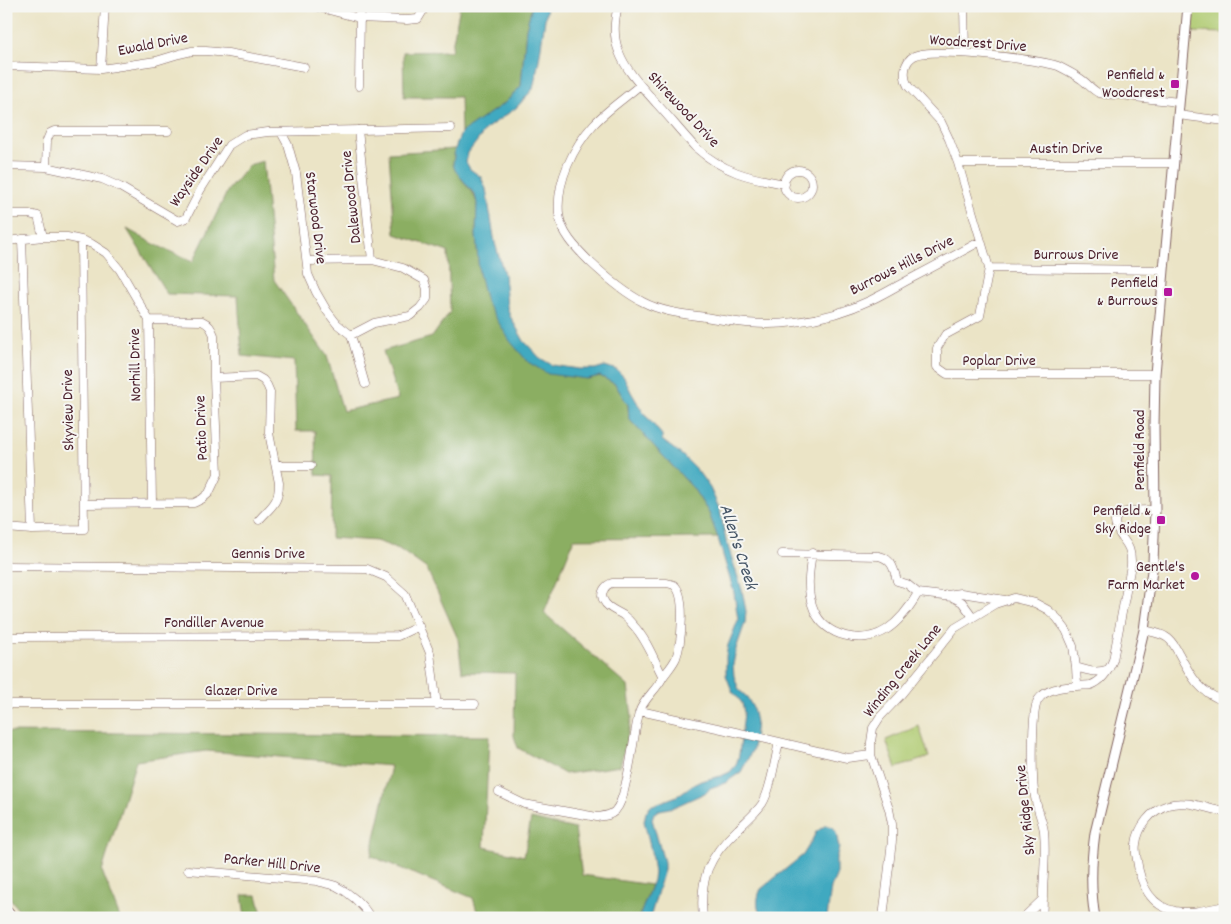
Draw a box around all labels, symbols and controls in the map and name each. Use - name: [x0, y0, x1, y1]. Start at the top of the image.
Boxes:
- street label: Ewald Drive: [116, 27, 190, 63]
- street label: Woodcrest Drive: [929, 29, 1027, 59]
- place label: Penfield & Woodcrest: [1102, 64, 1165, 105]
- street label: Shirewood Drive: [642, 67, 724, 153]
- marker: Penfield & Woodcrest: [1169, 78, 1181, 90]
- street label: Wayside Drive: [164, 132, 230, 212]
- street label: Austin Drive: [1029, 138, 1103, 161]
- street label: Dalewood Drive: [336, 149, 368, 245]
- street label: Starwood Drive: [298, 170, 332, 266]
- street label: Burrows Hills Drive: [846, 230, 958, 302]
- street label: Burrows Drive: [1033, 244, 1119, 267]
- place label: Penfield & Burrows: [1097, 272, 1158, 313]
- marker: Penfield & Burrows: [1162, 286, 1174, 298]
- street label: Norhill Drive: [124, 328, 148, 402]
- street label: Poplar Drive: [962, 350, 1036, 373]
- street label: Skyview Drive: [57, 369, 81, 451]
- street label: Patio Drive: [189, 395, 215, 461]
- street label: Penfield Road: [1129, 409, 1152, 491]
- place label: Penfield & Sky Ridge: [1093, 500, 1151, 541]
- water label: Allen's Creek: [711, 501, 763, 595]
- marker: Penfield & Sky Ridge: [1155, 514, 1167, 526]
- street label: Gennis Drive: [231, 543, 305, 566]
- place label: Gentle's Farm Market: [1107, 556, 1185, 597]
- marker: Gentle's Farm Market: [1189, 570, 1201, 582]
- street label: Fondiller Avenue: [164, 612, 264, 635]
- street label: Winding Creek Lane: [858, 619, 948, 723]
- street label: Glazer Drive: [205, 680, 277, 703]
- street label: Sky Ridge Drive: [1010, 764, 1042, 856]
- street label: Parker Hill Drive: [222, 847, 322, 881]

